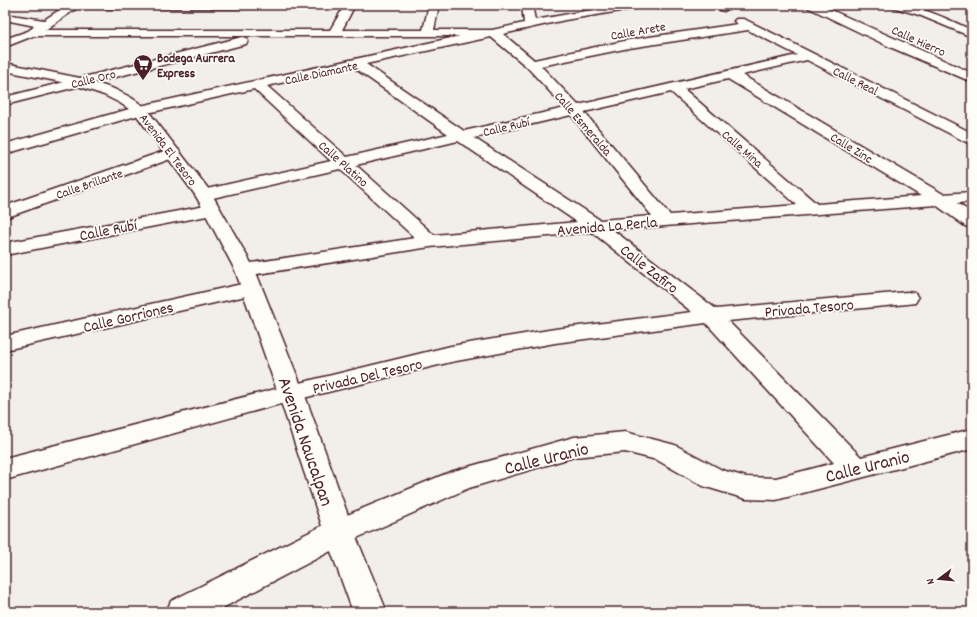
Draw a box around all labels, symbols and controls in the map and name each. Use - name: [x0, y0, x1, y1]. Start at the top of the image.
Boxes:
- street label: Calle Arete: [609, 18, 668, 47]
- street label: Calle Hierro: [888, 22, 948, 63]
- place label: Bodega Aurrera Express: [157, 50, 235, 84]
- supermarket icon: Bodega Aurrera Express: [132, 53, 154, 81]
- street label: Calle Diamante: [283, 57, 360, 91]
- street label: Calle Real: [829, 63, 881, 102]
- street label: Calle Oro: [69, 66, 118, 95]
- street label: Calle Esmeralda: [549, 88, 616, 162]
- street label: Avenida El Tesoro: [133, 110, 201, 191]
- street label: Calle Rubí: [481, 113, 533, 143]
- street label: Calle Mina: [716, 126, 767, 174]
- street label: Calle Zinc: [826, 129, 876, 169]
- street label: Calle Platino: [313, 137, 372, 193]
- street label: Calle Brillante: [54, 165, 126, 206]
- street label: Avenida La Perla: [556, 212, 659, 243]
- street label: Calle Rubí: [78, 214, 140, 248]
- street label: Calle Zafiro: [614, 240, 683, 300]
- street label: Privada Tesoro: [764, 294, 855, 325]
- street label: Calle Gorriones: [81, 297, 176, 340]
- street label: Privada Del Tesoro: [310, 354, 425, 401]
- street label: Avenida Naucalpan: [269, 374, 338, 510]
- street label: Calle Uranio: [502, 437, 592, 484]
- street label: Calle Uranio: [823, 445, 913, 492]
- north arrow: [919, 559, 959, 599]
- text: N: [923, 576, 940, 586]

